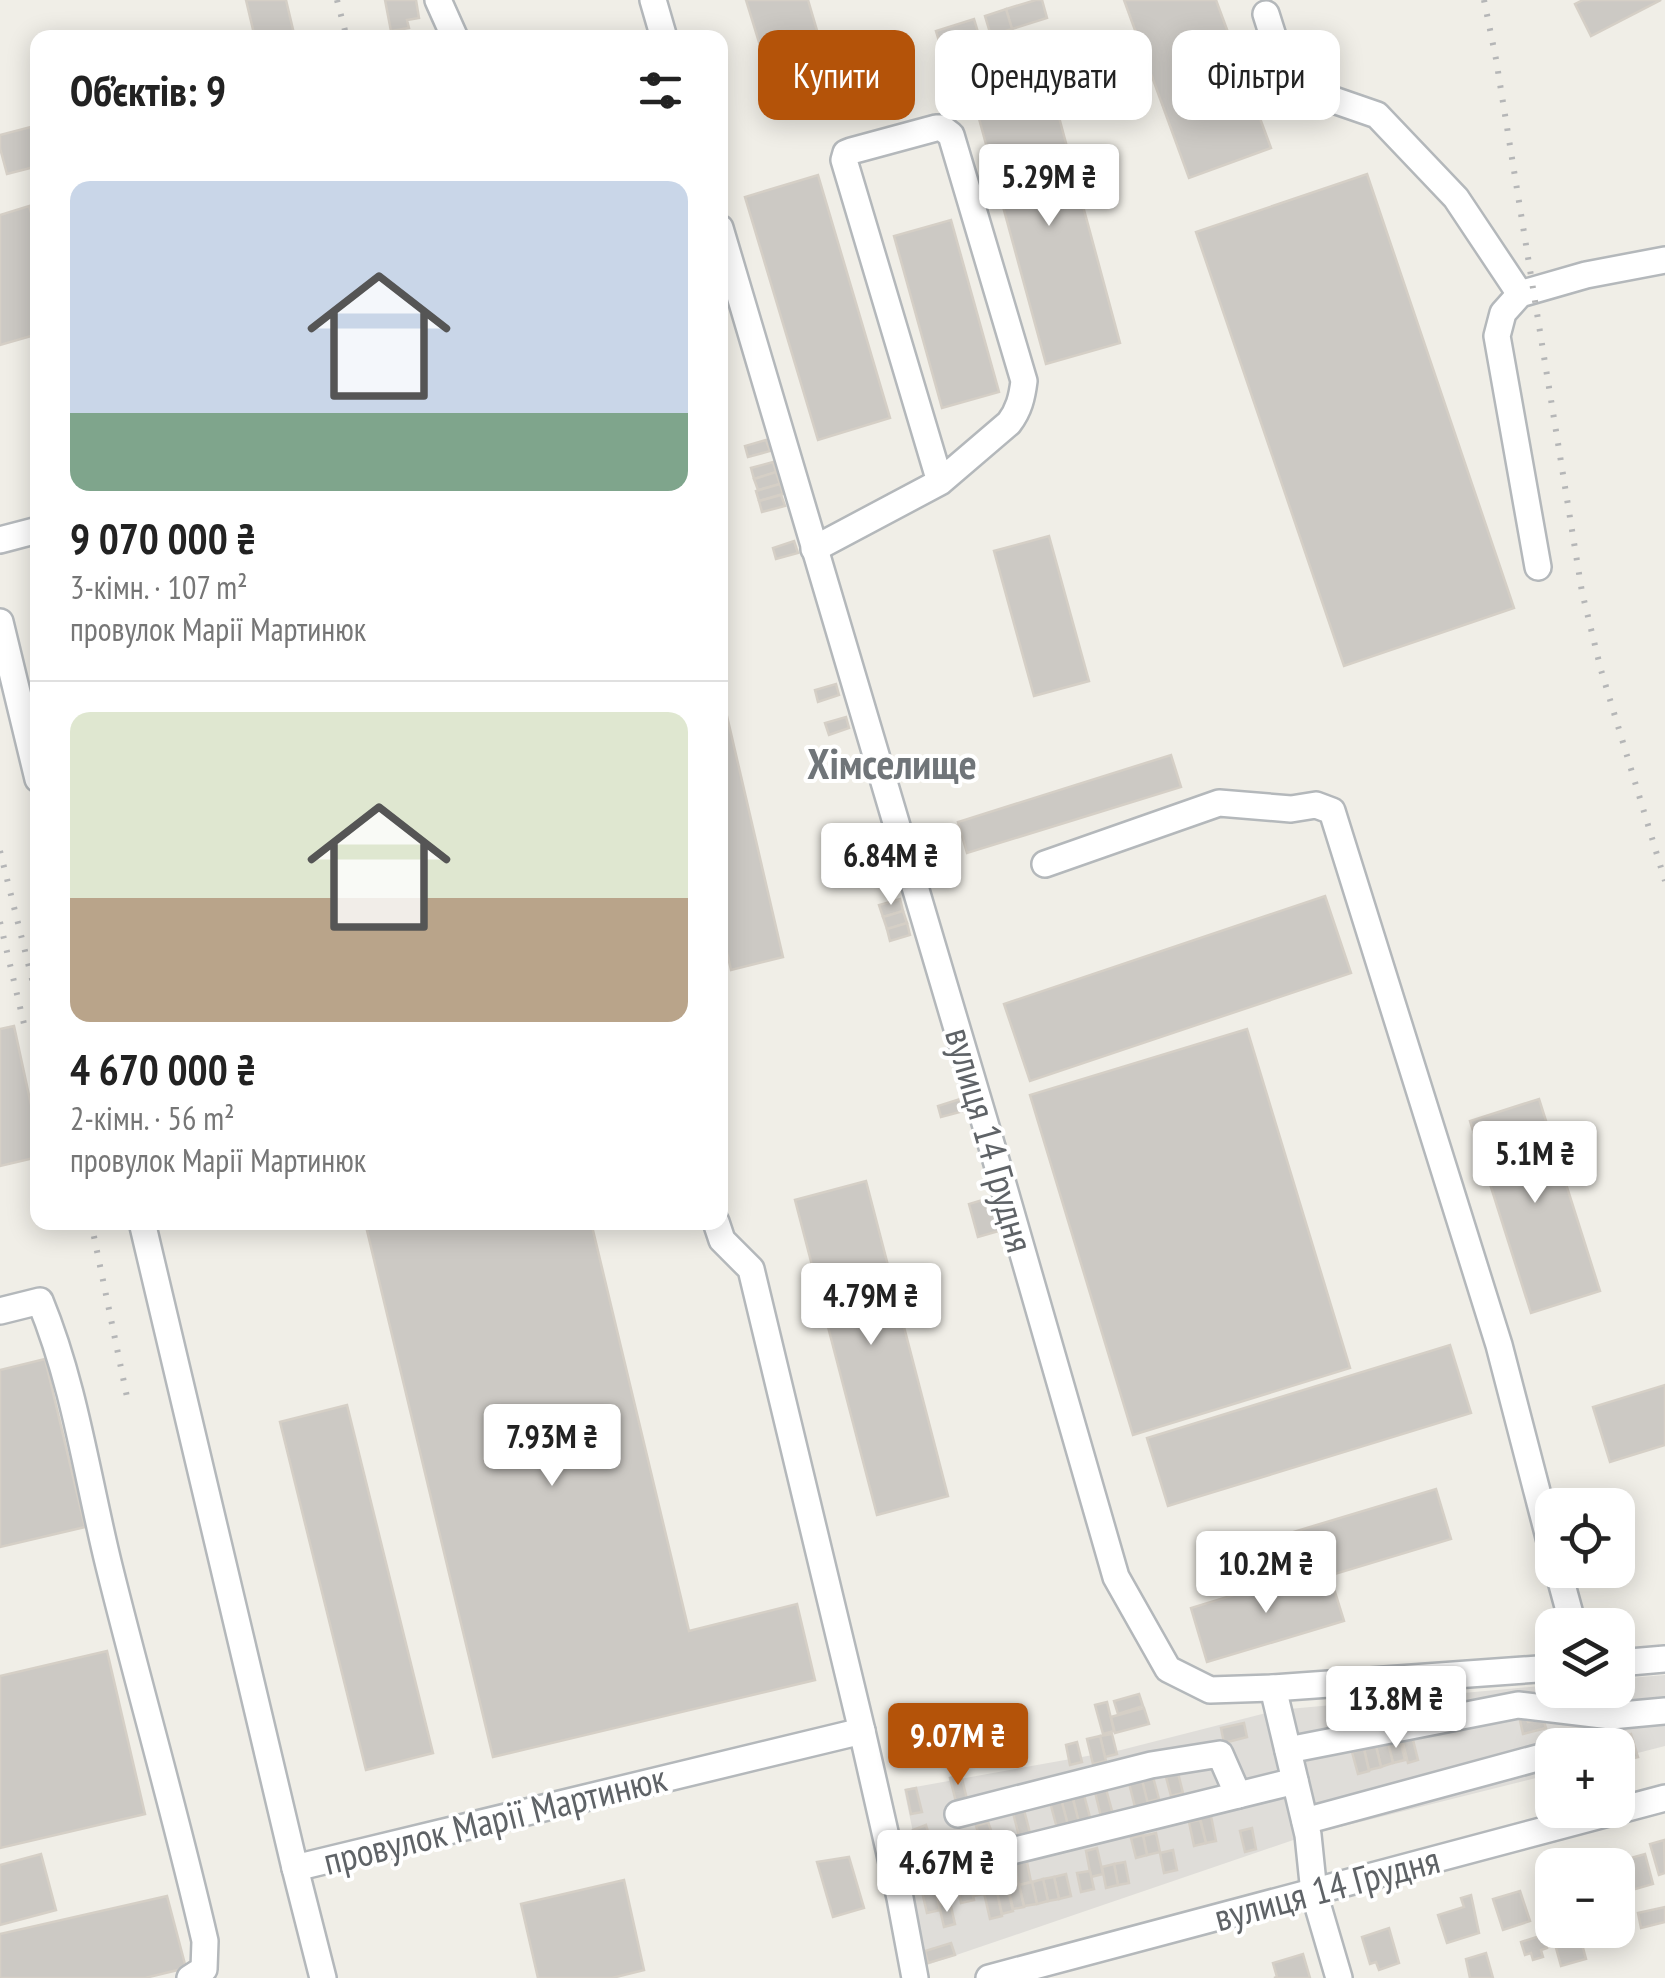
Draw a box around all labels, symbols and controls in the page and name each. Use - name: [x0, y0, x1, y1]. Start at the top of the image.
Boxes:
- chip: Купити: [758, 30, 915, 120]
- chip: Орендувати: [935, 30, 1152, 120]
- chip: Фільтри: [1172, 30, 1340, 120]
- text: Об’єктів: 9: [70, 63, 226, 118]
- icon: filters: [633, 63, 688, 118]
- pin: 5.29M ₴: [957, 144, 1141, 229]
- text: 5.29M ₴: [1001, 155, 1097, 197]
- icon: home: [289, 246, 469, 426]
- text: 9 070 000 ₴: [70, 511, 256, 566]
- text: 3-кімн. · 107 m²: [70, 566, 248, 608]
- text: провулок Марії Мартинюк: [70, 608, 366, 650]
- district label: Хімселище: [807, 736, 977, 791]
- icon: home: [289, 777, 469, 957]
- pin: 6.84M ₴: [799, 823, 983, 908]
- text: 6.84M ₴: [843, 834, 939, 876]
- street label: вулиця 14 Грудня: [935, 1022, 1046, 1257]
- text: 4 670 000 ₴: [70, 1042, 256, 1097]
- text: 2-кімн. · 56 m²: [70, 1097, 235, 1139]
- pin: 5.1M ₴: [1454, 1121, 1616, 1206]
- text: 5.1M ₴: [1495, 1132, 1575, 1174]
- text: провулок Марії Мартинюк: [70, 1139, 366, 1181]
- pin: 4.79M ₴: [779, 1263, 963, 1348]
- text: 4.79M ₴: [823, 1274, 919, 1316]
- pin: 7.93M ₴: [460, 1404, 644, 1489]
- text: 7.93M ₴: [506, 1415, 598, 1457]
- map controls: [1535, 1488, 1635, 1948]
- button: locate: [1535, 1488, 1635, 1588]
- pin: 10.2M ₴: [1174, 1531, 1358, 1616]
- text: 10.2M ₴: [1218, 1542, 1314, 1584]
- button: layers: [1535, 1608, 1635, 1708]
- pin: 13.8M ₴: [1304, 1666, 1488, 1751]
- text: 13.8M ₴: [1348, 1677, 1444, 1719]
- pin: 9.07M ₴: [866, 1703, 1050, 1788]
- text: 9.07M ₴: [910, 1714, 1006, 1756]
- button: +: [1535, 1728, 1635, 1828]
- street label: провулок Марії Мартинюк: [318, 1752, 671, 1885]
- pin: 4.67M ₴: [855, 1830, 1039, 1915]
- street label: вулиця 14 Грудня: [1209, 1834, 1445, 1941]
- text: 4.67M ₴: [899, 1841, 995, 1883]
- button: −: [1535, 1848, 1635, 1948]

